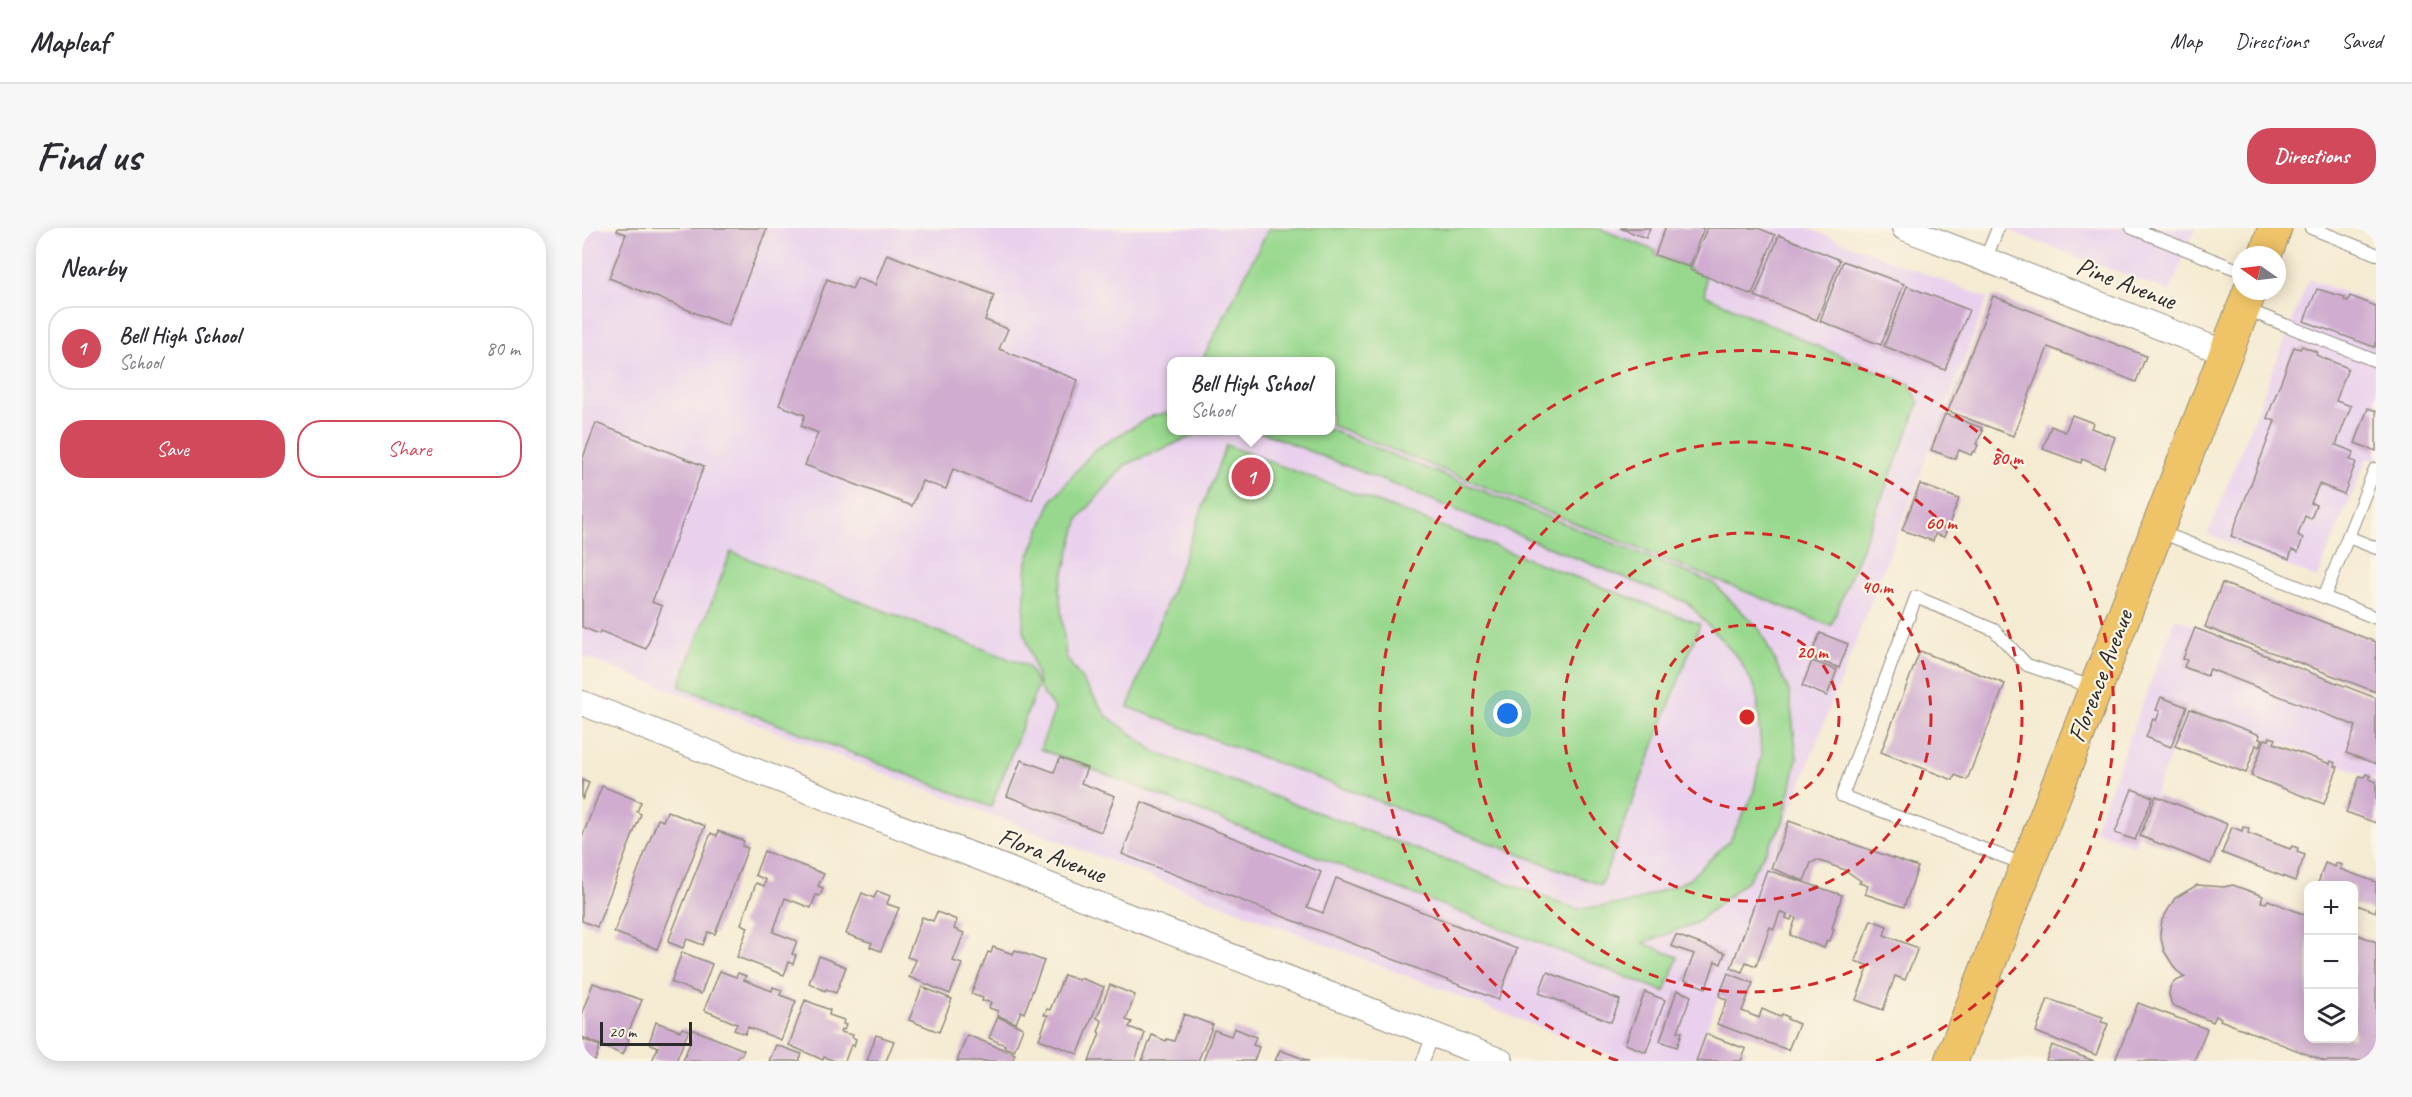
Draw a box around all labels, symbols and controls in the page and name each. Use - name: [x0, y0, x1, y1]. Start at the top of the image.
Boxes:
- text: Mapleaf: [30, 24, 108, 59]
- text: Map: [2170, 28, 2202, 54]
- text: Directions: [2235, 28, 2308, 54]
- text: Saved: [2341, 28, 2382, 54]
- button: Directions: [2247, 128, 2376, 184]
- text: Find us: [36, 130, 141, 183]
- north arrow: [2232, 246, 2286, 300]
- street label: Pine Avenue: [2072, 249, 2182, 318]
- text: Nearby: [60, 251, 125, 284]
- text: Bell High School: [119, 322, 240, 350]
- text: 1: [77, 336, 86, 361]
- text: 80 m: [486, 336, 520, 361]
- text: School: [119, 350, 162, 375]
- popup: [1167, 357, 1335, 435]
- text: Bell High School: [1190, 370, 1312, 398]
- text: School: [1190, 398, 1233, 423]
- button: Save: [60, 420, 285, 478]
- button: Share: [297, 420, 522, 478]
- text: 80 m: [1992, 447, 2024, 469]
- pin: 1: [1232, 454, 1270, 500]
- text: 60 m: [1925, 512, 1958, 534]
- text: 40 m: [1862, 576, 1894, 598]
- street label: Florence Avenue: [2060, 604, 2141, 747]
- text: 20 m: [1797, 641, 1829, 663]
- your location: [1493, 699, 1522, 728]
- centre of rings: [1737, 707, 1757, 727]
- street label: Flora Avenue: [994, 820, 1111, 891]
- map controls: [2304, 881, 2358, 1043]
- button: +: [2304, 881, 2358, 935]
- button: −: [2304, 935, 2358, 989]
- button: layers: [2304, 989, 2358, 1043]
- scale bar: [600, 1019, 692, 1046]
- text: 20 m: [609, 1022, 636, 1042]

